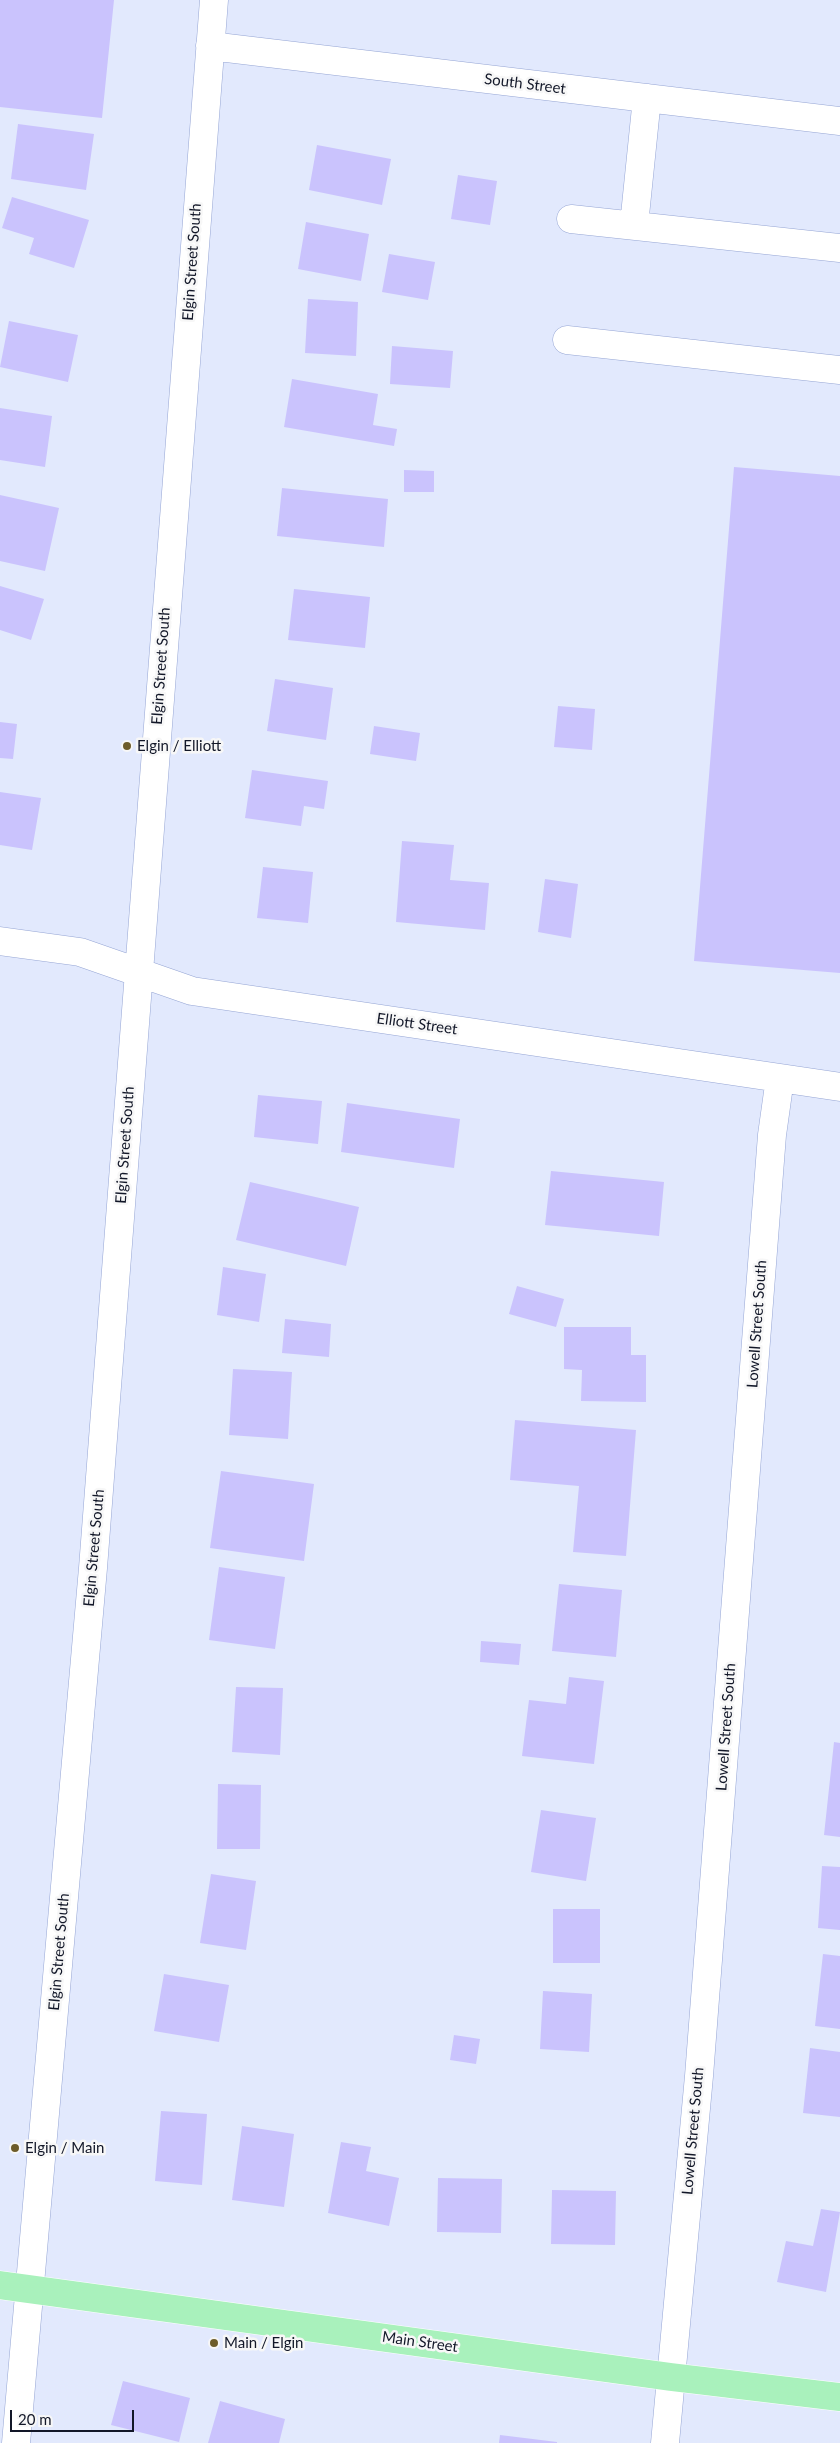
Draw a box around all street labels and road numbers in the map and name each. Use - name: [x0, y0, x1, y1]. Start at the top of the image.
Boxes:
- street label: South Street: [483, 70, 567, 98]
- street label: Elgin Street South: [179, 203, 205, 321]
- street label: Elgin Street South: [148, 607, 174, 725]
- street label: Elliott Street: [376, 1009, 458, 1039]
- street label: Elgin Street South: [112, 1086, 138, 1204]
- street label: Lowell Street South: [744, 1259, 770, 1389]
- street label: Elgin Street South: [80, 1489, 108, 1607]
- street label: Lowell Street South: [713, 1662, 739, 1792]
- street label: Elgin Street South: [45, 1893, 73, 2011]
- street label: Lowell Street South: [678, 2066, 708, 2196]
- street label: Main Street: [381, 2328, 459, 2356]

